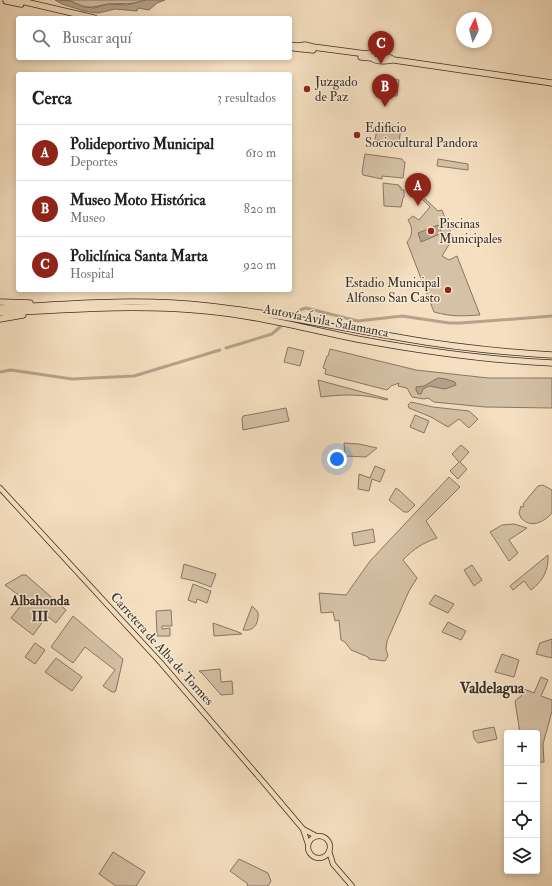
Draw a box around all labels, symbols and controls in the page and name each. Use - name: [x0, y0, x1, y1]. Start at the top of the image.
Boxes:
- north arrow: [456, 12, 492, 48]
- search box: [16, 16, 292, 60]
- icon: search: [30, 27, 52, 49]
- text: Buscar aquí: [62, 29, 131, 48]
- pin: C: [368, 31, 394, 64]
- place label: Juzgado de Paz: [314, 74, 357, 105]
- pin: B: [372, 74, 398, 107]
- marker: Juzgado de Paz: [302, 84, 312, 94]
- text: Cerca: [32, 88, 72, 109]
- text: 3 resultados: [217, 90, 276, 106]
- place label: Edificio Sociocultural Pandora: [365, 120, 479, 151]
- marker: Edificio Sociocultural Pandora: [352, 130, 362, 140]
- text: Polideportivo Municipal: [70, 135, 214, 154]
- text: A: [41, 145, 49, 161]
- text: 610 m: [245, 145, 276, 161]
- text: Deportes: [70, 154, 118, 170]
- pin: A: [405, 173, 431, 206]
- text: Museo Moto Histórica: [70, 191, 206, 210]
- text: B: [41, 201, 49, 217]
- text: 820 m: [244, 201, 276, 217]
- text: Museo: [70, 210, 105, 226]
- place label: Piscinas Municipales: [439, 216, 502, 248]
- marker: Piscinas Municipales: [426, 226, 436, 236]
- text: Policlínica Santa Marta: [70, 247, 208, 266]
- text: C: [40, 257, 50, 273]
- text: 920 m: [243, 257, 276, 273]
- text: Hospital: [70, 266, 114, 282]
- place label: Estadio Municipal Alfonso San Casto: [345, 275, 441, 306]
- marker: Estadio Municipal Alfonso San Casto: [443, 285, 453, 295]
- street label: Autovía Ávila-Salamanca: [261, 300, 391, 341]
- your location: [327, 449, 347, 469]
- street label: Carretera de Alba de Tormes: [107, 589, 217, 709]
- district label: Albahonda III: [10, 592, 71, 625]
- district label: Valdelagua: [459, 679, 525, 699]
- map controls: [504, 730, 540, 874]
- button: +: [504, 730, 540, 766]
- button: −: [504, 766, 540, 802]
- button: locate: [504, 802, 540, 838]
- button: layers: [504, 838, 540, 874]

